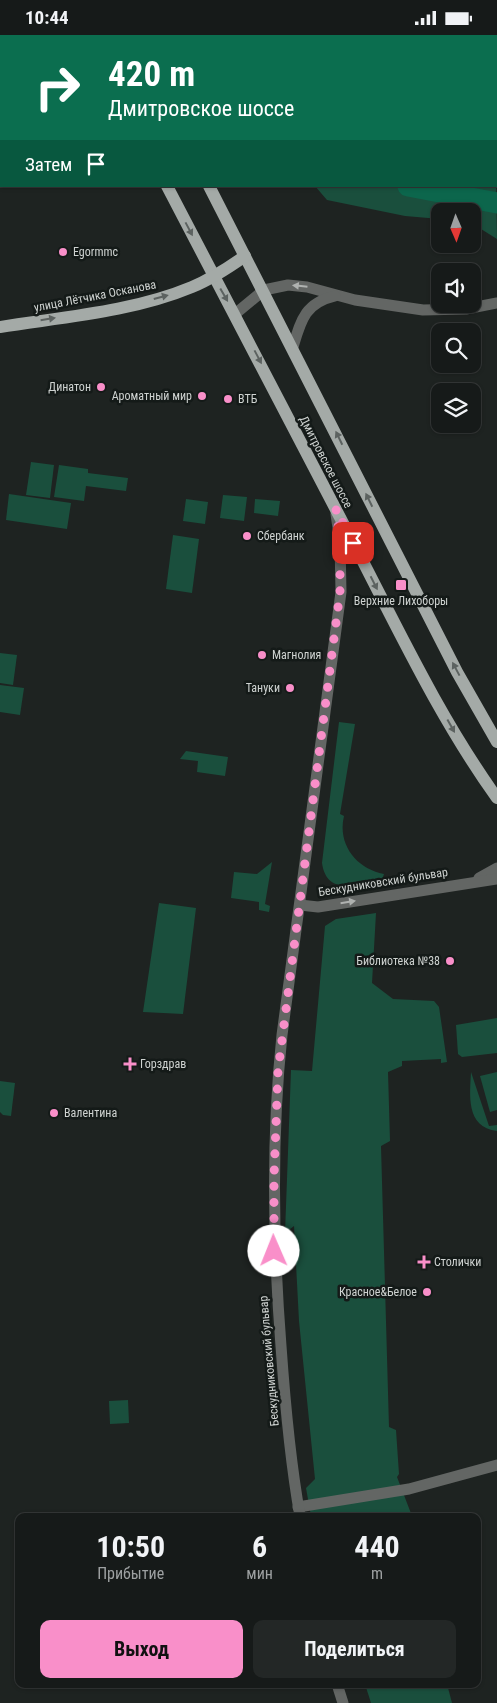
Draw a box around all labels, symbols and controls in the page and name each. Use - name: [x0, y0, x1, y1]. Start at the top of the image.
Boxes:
- text: 10:44: [25, 6, 69, 29]
- text: 420 m: [108, 54, 195, 95]
- icon: right: [25, 55, 90, 120]
- text: Дмитровское шоссе: [108, 96, 294, 121]
- icon: arrive: [82, 150, 110, 178]
- text: Затем: [25, 153, 72, 176]
- north arrow: [431, 203, 481, 253]
- map controls: [431, 203, 481, 433]
- one-way arrow: [185, 223, 194, 236]
- place label: Egormmc: [73, 245, 119, 259]
- marker: Egormmc: [57, 246, 69, 258]
- button: sound: [431, 263, 481, 313]
- street label: улица Лётчика Осканова: [33, 277, 158, 315]
- one-way arrow: [291, 282, 307, 290]
- one-way arrow: [220, 289, 229, 302]
- one-way arrow: [154, 293, 169, 301]
- one-way arrow: [40, 315, 56, 323]
- button: search: [431, 323, 481, 373]
- one-way arrow: [254, 350, 262, 364]
- place label: Динатон: [48, 380, 91, 394]
- marker: Динатон: [95, 381, 107, 393]
- button: layers: [431, 383, 481, 433]
- place label: Ароматный мир: [112, 389, 192, 403]
- marker: Ароматный мир: [196, 390, 208, 402]
- place label: ВТБ: [238, 392, 258, 406]
- marker: ВТБ: [222, 393, 234, 405]
- street label: Дмитровское шоссе: [297, 414, 355, 511]
- one-way arrow: [334, 431, 342, 445]
- one-way arrow: [365, 493, 373, 507]
- pin: [332, 522, 374, 564]
- place label: Сбербанк: [257, 529, 305, 543]
- icon: arrive: [339, 529, 367, 557]
- marker: Сбербанк: [241, 530, 253, 542]
- one-way arrow: [370, 576, 378, 590]
- marker: Верхние Лихоборы: [394, 578, 408, 592]
- place label: Верхние Лихоборы: [354, 594, 448, 608]
- place label: Магнолия: [272, 648, 321, 662]
- marker: Магнолия: [256, 649, 268, 661]
- one-way arrow: [451, 662, 460, 676]
- place label: Тануки: [246, 681, 280, 695]
- marker: Тануки: [284, 682, 296, 694]
- one-way arrow: [446, 720, 455, 733]
- street label: Бескудниковский бульвар: [317, 865, 449, 899]
- one-way arrow: [340, 897, 356, 905]
- place label: Библиотека №38: [356, 954, 440, 968]
- marker: Библиотека №38: [444, 955, 456, 967]
- place label: Горздрав: [140, 1057, 186, 1071]
- marker: Горздрав: [124, 1058, 136, 1070]
- place label: Валентина: [64, 1106, 117, 1120]
- marker: Валентина: [48, 1107, 60, 1119]
- position arrow: [247, 1224, 299, 1276]
- place label: Столички: [434, 1255, 481, 1269]
- marker: Столички: [418, 1256, 430, 1268]
- place label: Красное&Белое: [339, 1285, 417, 1299]
- marker: Красное&Белое: [421, 1286, 433, 1298]
- street label: Бескудниковский бульвар: [256, 1295, 282, 1427]
- text: 10:50: [96, 1529, 165, 1564]
- text: 6: [252, 1529, 267, 1564]
- text: 440: [354, 1529, 400, 1564]
- text: Прибытие: [97, 1564, 164, 1583]
- text: мин: [246, 1564, 273, 1583]
- text: m: [371, 1564, 383, 1583]
- button: Выход: [40, 1620, 243, 1678]
- button: Поделиться: [253, 1620, 456, 1678]

